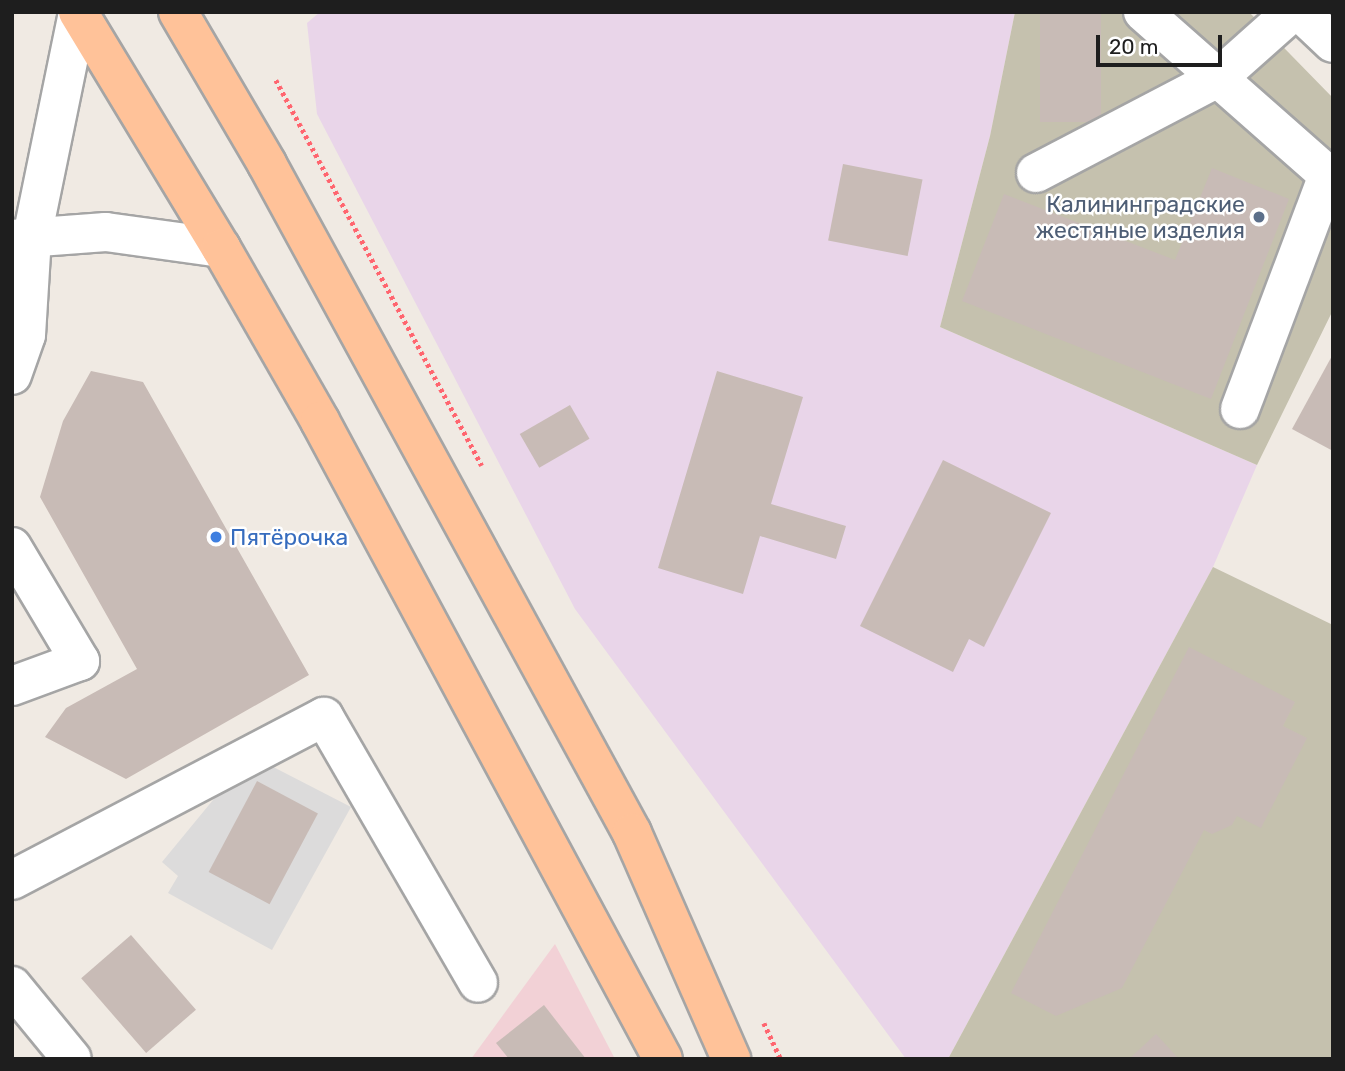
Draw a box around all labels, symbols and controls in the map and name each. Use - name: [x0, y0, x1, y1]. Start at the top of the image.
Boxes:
- scale bar: [1100, 21, 1226, 65]
- text: 20 m: [1109, 34, 1158, 59]
- place label: Калининградские жестяные изделия: [1036, 190, 1245, 244]
- marker: Калининградские жестяные изделия: [1251, 209, 1267, 225]
- place label: Пятёрочка: [230, 523, 348, 551]
- marker: Пятёрочка: [208, 529, 224, 545]

